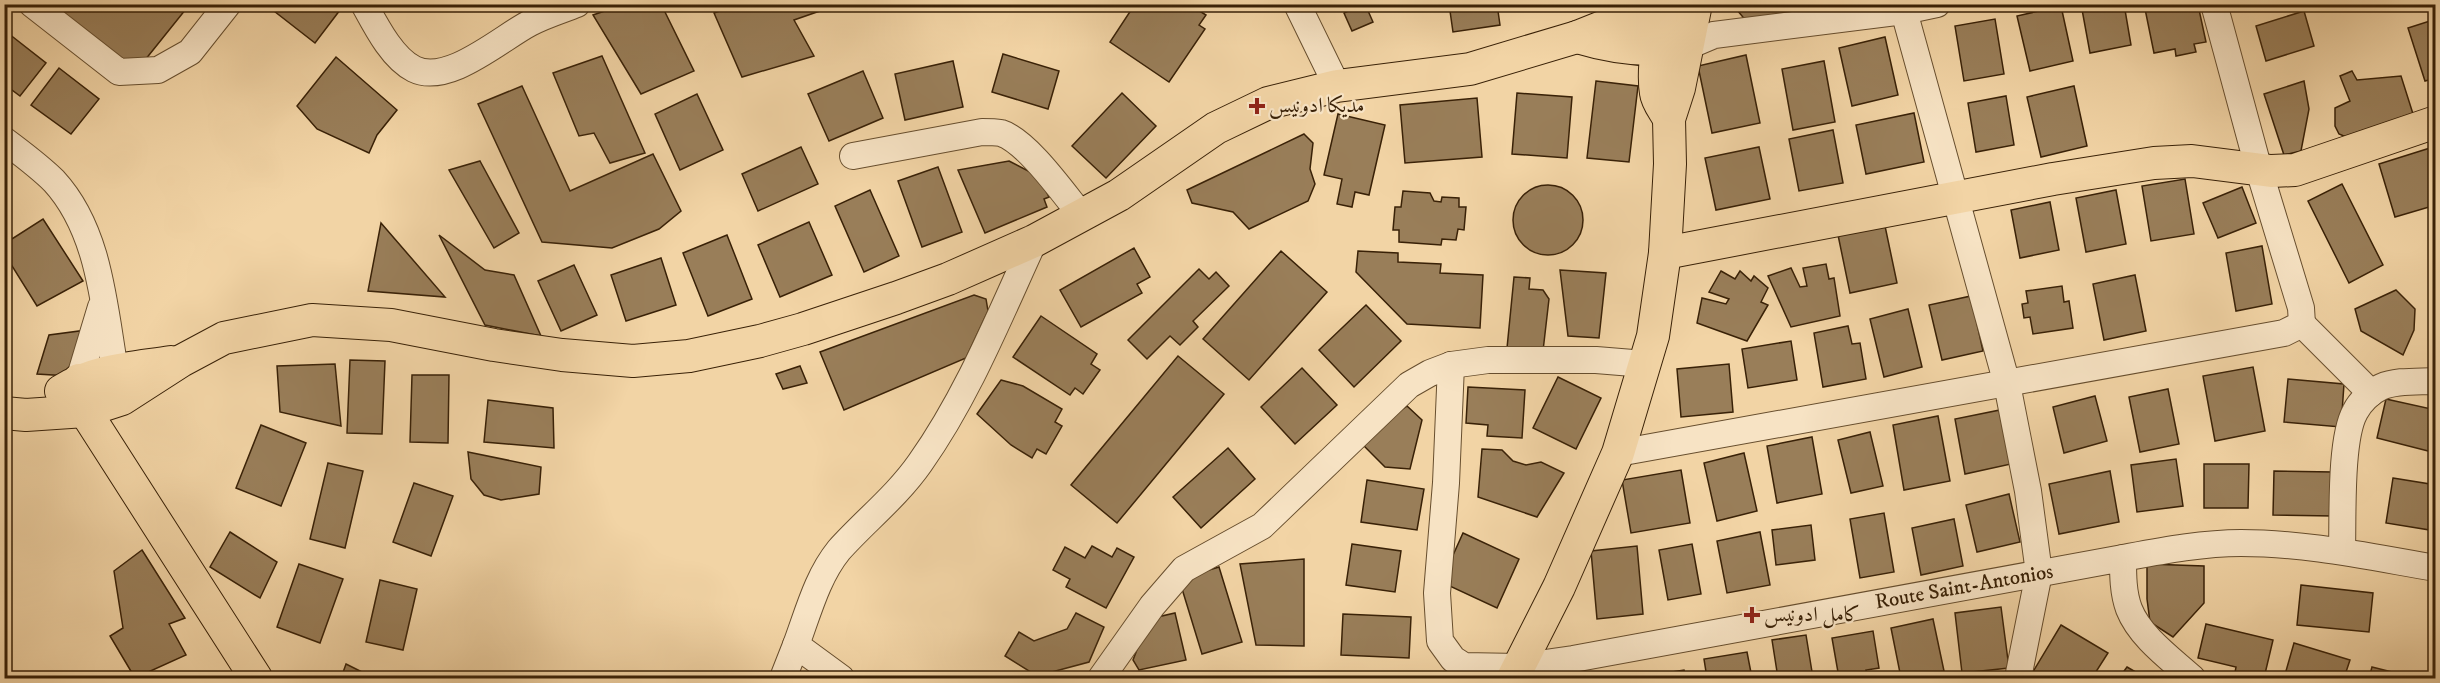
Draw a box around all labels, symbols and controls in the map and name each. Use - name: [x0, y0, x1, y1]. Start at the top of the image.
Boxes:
- place label: مديكا ادونيس: [1269, 93, 1364, 119]
- marker: مديكا ادونيس: [1250, 99, 1264, 113]
- street label: Route Saint-Antonios: [1873, 559, 2055, 615]
- place label: كامل ادونيس: [1764, 602, 1860, 629]
- marker: كامل ادونيس: [1745, 608, 1759, 622]

